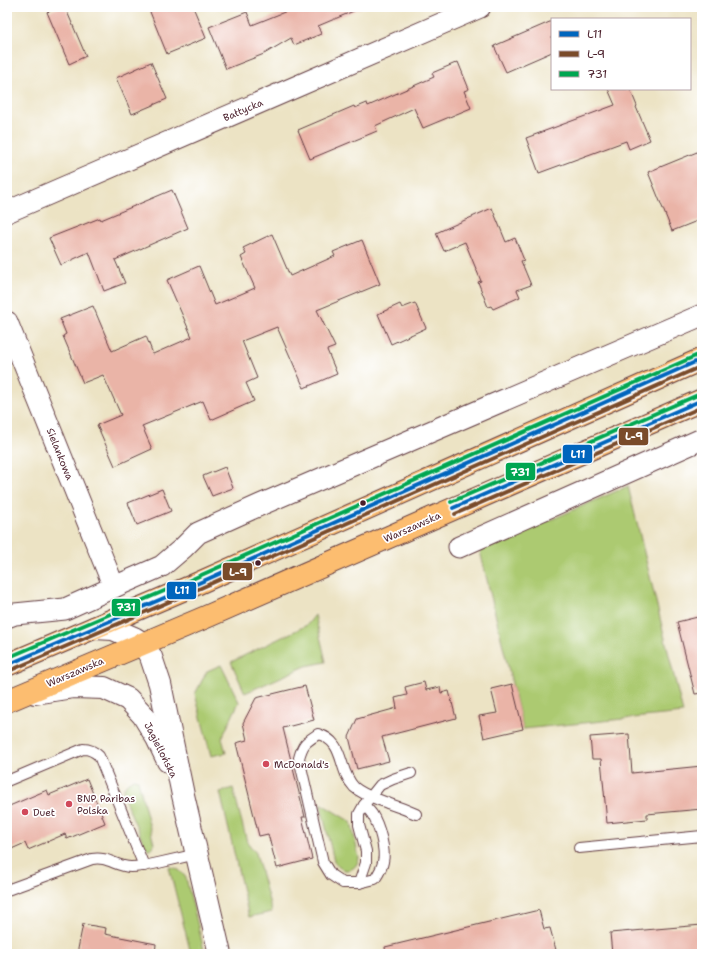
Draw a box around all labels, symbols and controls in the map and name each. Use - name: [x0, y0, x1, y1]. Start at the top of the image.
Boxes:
- legend: [551, 18, 691, 90]
- text: L11: [587, 26, 602, 42]
- text: L-9: [587, 46, 605, 62]
- text: 731: [587, 66, 607, 82]
- street label: Bałtycka: [221, 96, 266, 124]
- street label: Sielankowa: [44, 426, 77, 483]
- line badge: L-9: [618, 427, 649, 446]
- text: L-9: [625, 429, 643, 444]
- line badge: L11: [562, 444, 593, 464]
- text: L11: [571, 447, 585, 462]
- line badge: 731: [505, 462, 536, 481]
- text: 731: [510, 465, 530, 480]
- unlabelled marker: [358, 498, 368, 508]
- street label: Warszawska: [381, 508, 443, 545]
- unlabelled marker: [253, 558, 263, 568]
- line badge: L-9: [222, 562, 253, 581]
- text: L-9: [229, 565, 247, 580]
- line badge: L11: [166, 581, 197, 600]
- text: L11: [175, 583, 189, 598]
- line badge: 731: [111, 598, 141, 617]
- text: 731: [116, 600, 136, 615]
- street label: Warszawska: [44, 654, 106, 690]
- street label: Jagiellońska: [141, 720, 181, 781]
- place label: McDonald's: [274, 758, 329, 771]
- marker: McDonald's: [261, 759, 271, 769]
- place label: BNP Paribas Polska: [77, 792, 135, 817]
- marker: BNP Paribas Polska: [64, 799, 74, 809]
- place label: Duet: [33, 806, 55, 819]
- marker: Duet: [20, 807, 30, 817]

